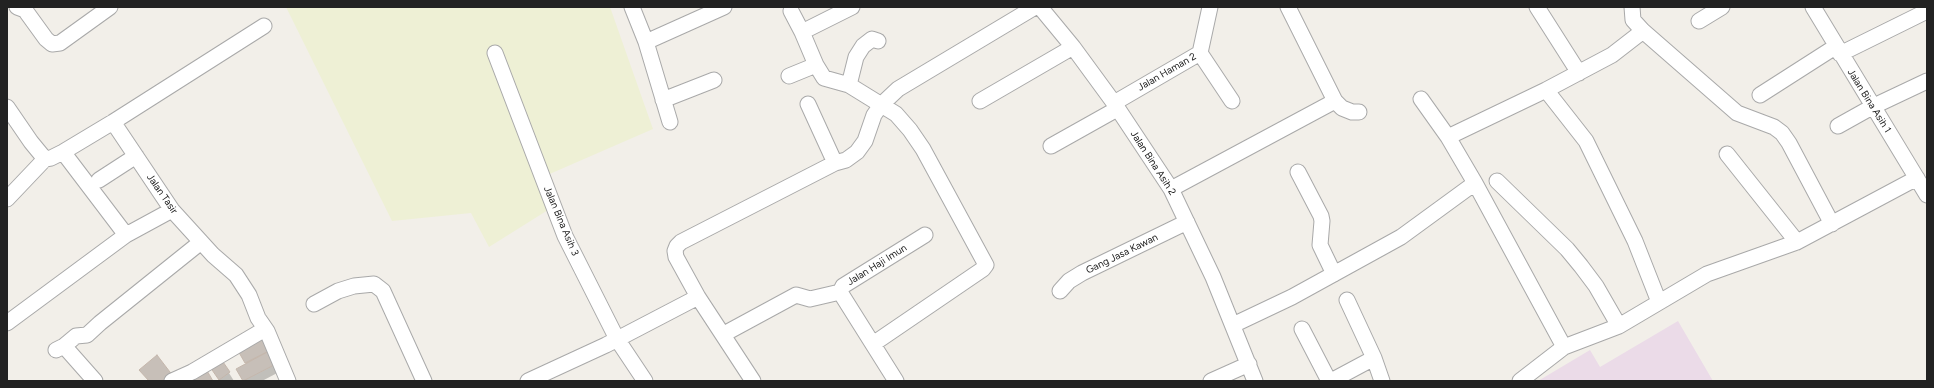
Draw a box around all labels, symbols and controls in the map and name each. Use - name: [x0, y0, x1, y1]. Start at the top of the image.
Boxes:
- street label: Jalan Haman 2: [1136, 50, 1198, 94]
- street label: Jalan Bina Asih 1: [1845, 67, 1893, 135]
- street label: Jalan Bina Asih 2: [1128, 128, 1178, 198]
- street label: Jalan Tasir: [144, 172, 180, 216]
- street label: Jalan Bina Asih 3: [541, 184, 581, 258]
- street label: Gang Jasa Kawan: [1084, 231, 1160, 277]
- street label: Jalan Haji Imun: [845, 242, 909, 288]

